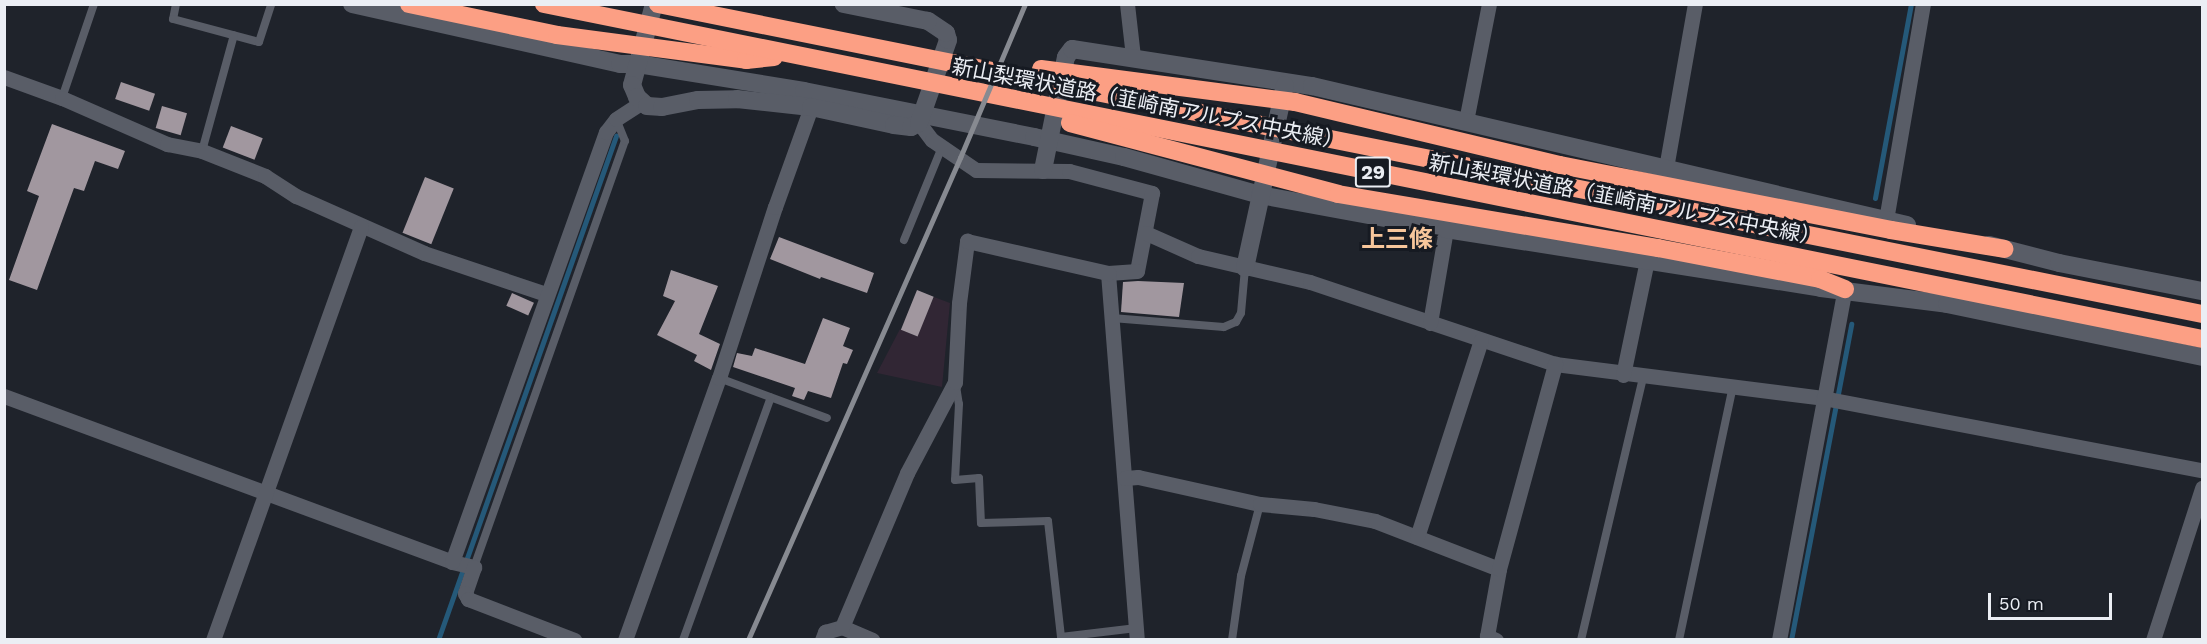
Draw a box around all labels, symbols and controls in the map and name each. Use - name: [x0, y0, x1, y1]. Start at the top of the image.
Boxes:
- street label: 新山梨環状道路（韮崎南アルプス中央線）: [950, 54, 1346, 154]
- street label: 新山梨環状道路（韮崎南アルプス中央線）: [1427, 150, 1823, 250]
- road number: 29: [1354, 155, 1392, 189]
- district label: 上三條: [1361, 226, 1433, 254]
- scale bar: [1991, 581, 2116, 619]
- text: 50 m: [1999, 593, 2044, 614]

